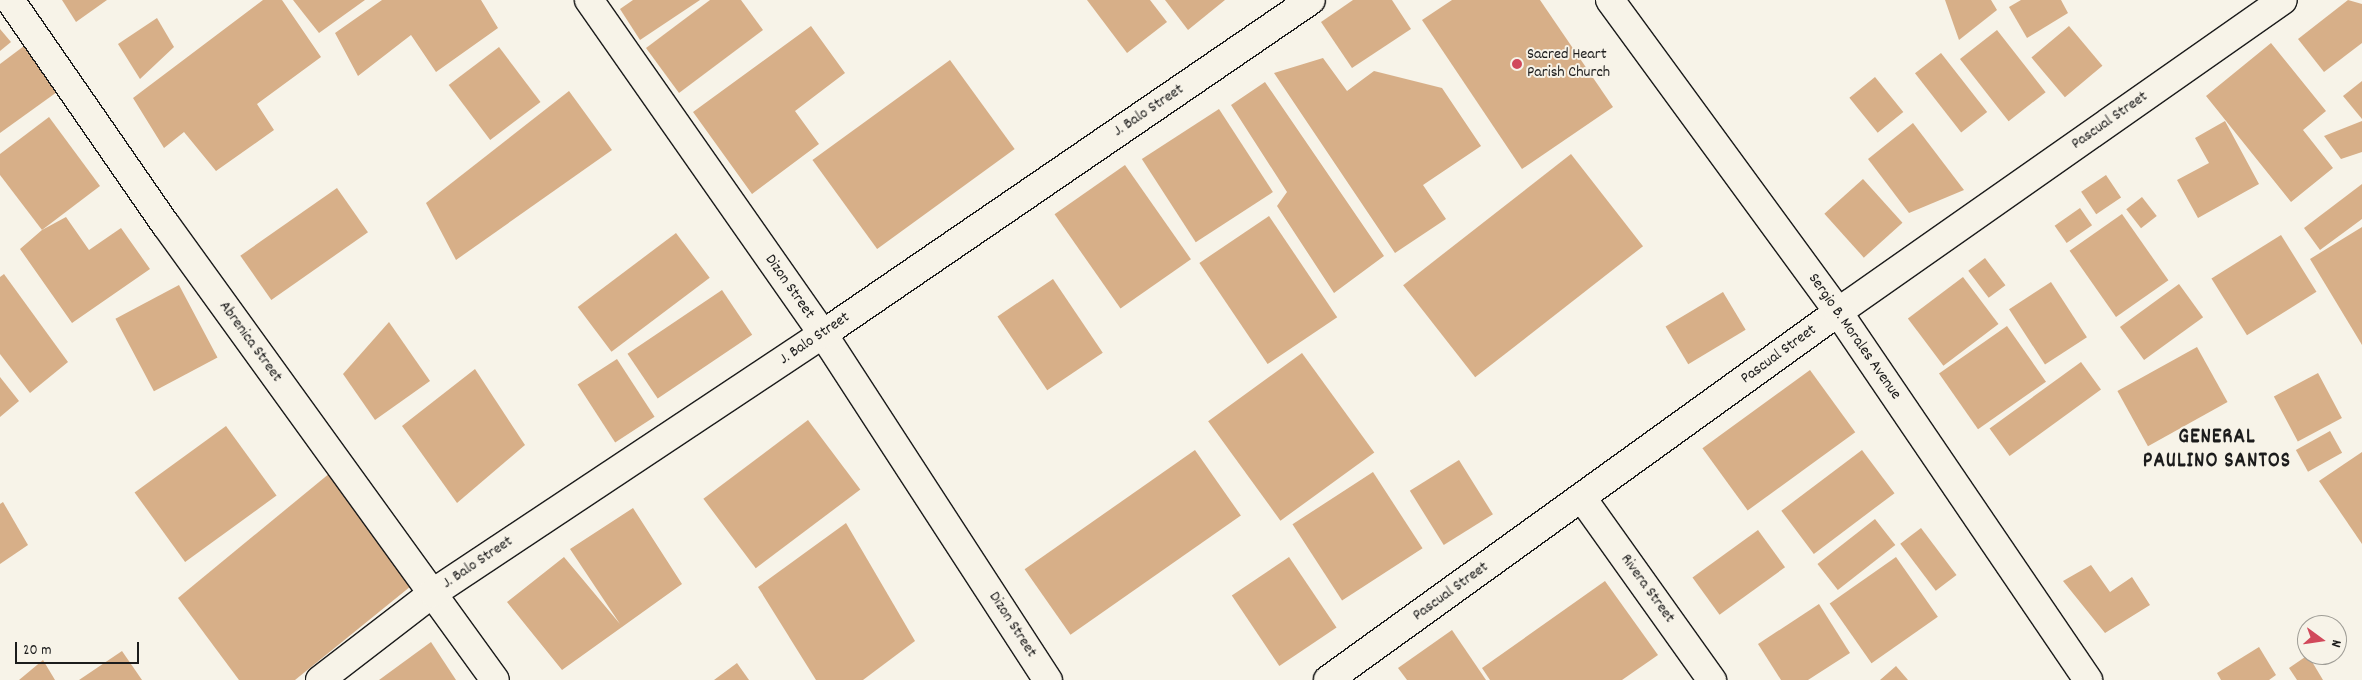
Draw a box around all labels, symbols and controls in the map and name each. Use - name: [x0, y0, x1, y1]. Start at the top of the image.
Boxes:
- place label: Sacred Heart Parish Church: [1527, 45, 1610, 83]
- marker: Sacred Heart Parish Church: [1511, 58, 1523, 70]
- street label: J. Balo Street: [1110, 80, 1188, 142]
- street label: Pascual Street: [2068, 88, 2152, 154]
- street label: Dizon Street: [760, 251, 818, 323]
- street label: Sergio B. Morales Avenue: [1803, 270, 1905, 404]
- street label: Abrenica Street: [214, 298, 286, 386]
- street label: J. Balo Street: [776, 308, 854, 370]
- street label: Pascual Street: [1737, 321, 1821, 389]
- district label: GENERAL PAULINO SANTOS: [2141, 425, 2293, 475]
- street label: J. Balo Street: [439, 532, 517, 594]
- street label: Rivera Street: [1616, 551, 1678, 627]
- street label: Pascual Street: [1409, 558, 1493, 626]
- street label: Dizon Street: [984, 589, 1040, 661]
- north arrow: [2297, 615, 2347, 665]
- scale bar: [18, 632, 141, 664]
- text: N: [2325, 638, 2346, 649]
- text: 20 m: [23, 640, 51, 662]

